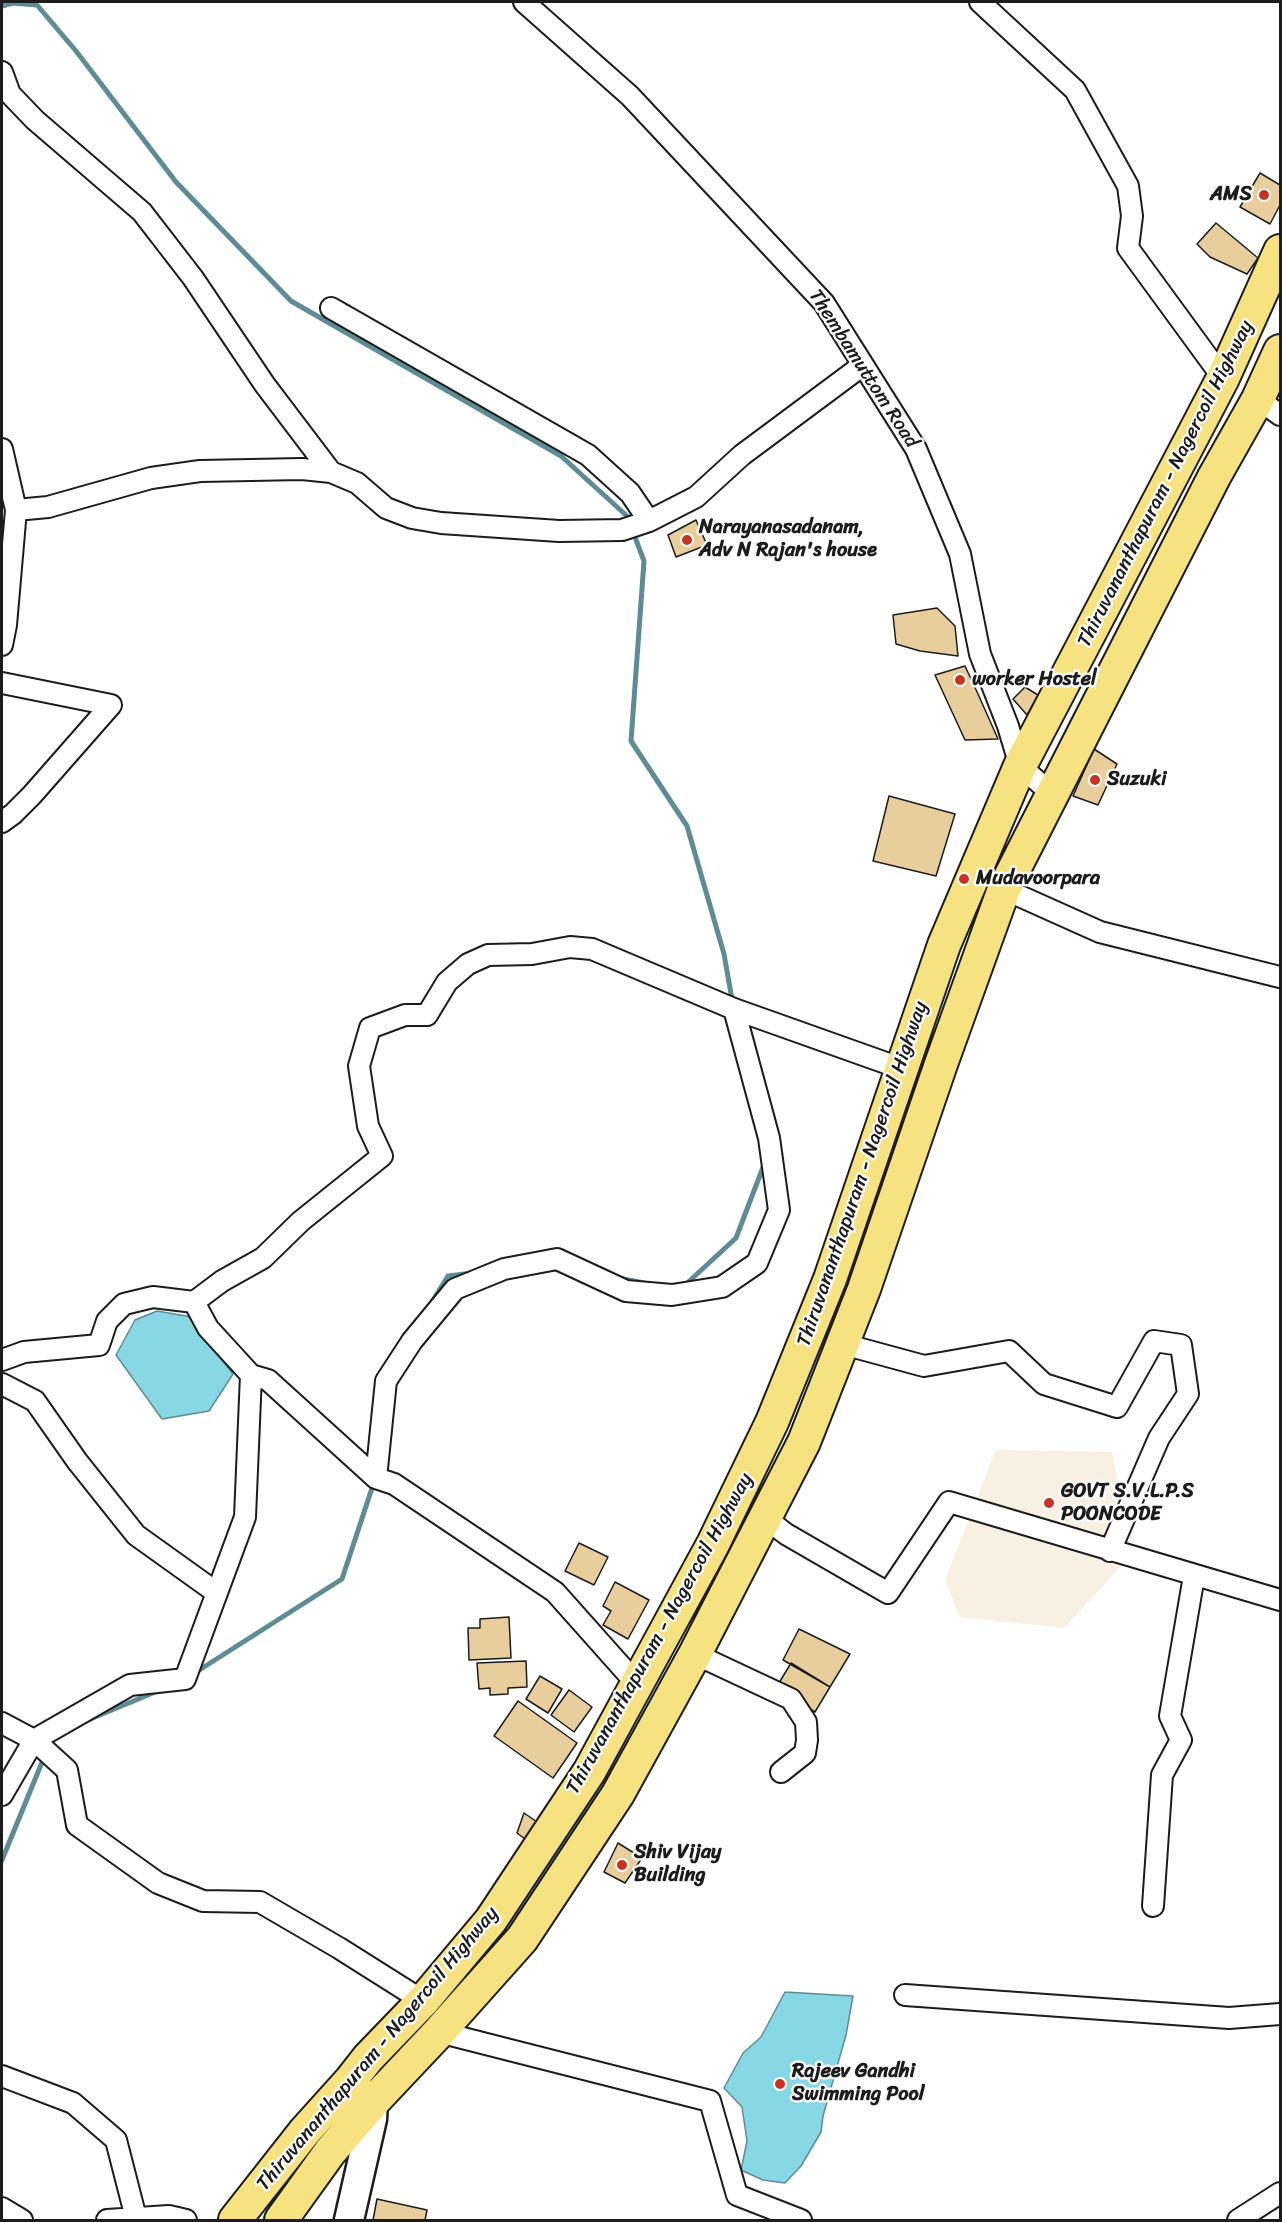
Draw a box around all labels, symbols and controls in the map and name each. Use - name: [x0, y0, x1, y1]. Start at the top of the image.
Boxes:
- place label: AMS: [1210, 183, 1252, 207]
- marker: AMS: [1257, 188, 1271, 202]
- street label: Thembamuttom Road: [803, 285, 923, 453]
- street label: Thiruvananthapuram - Nagercoil Highway: [1073, 317, 1259, 651]
- place label: Narayanasadanam, Adv N Rajan's house: [699, 516, 877, 563]
- marker: Narayanasadanam, Adv N Rajan's house: [680, 533, 694, 547]
- place label: worker Hostel: [972, 668, 1097, 692]
- marker: worker Hostel: [953, 673, 967, 687]
- place label: Suzuki: [1107, 768, 1167, 792]
- marker: Suzuki: [1088, 773, 1102, 787]
- place label: Mudavoorpara: [976, 867, 1100, 891]
- marker: Mudavoorpara: [957, 872, 971, 886]
- street label: Thiruvananthapuram - Nagercoil Highway: [792, 998, 934, 1350]
- street label: Thiruvananthapuram - Nagercoil Highway: [561, 1469, 759, 1799]
- place label: GOVT S.V.L.P.S POONCODE: [1061, 1480, 1194, 1527]
- marker: GOVT S.V.L.P.S POONCODE: [1042, 1496, 1056, 1510]
- place label: Shiv Vijay Building: [634, 1841, 721, 1888]
- marker: Shiv Vijay Building: [615, 1858, 629, 1872]
- street label: Thiruvananthapuram - Nagercoil Highway: [252, 1902, 504, 2196]
- place label: Rajeev Gandhi Swimming Pool: [792, 2060, 924, 2107]
- marker: Rajeev Gandhi Swimming Pool: [773, 2077, 787, 2091]

